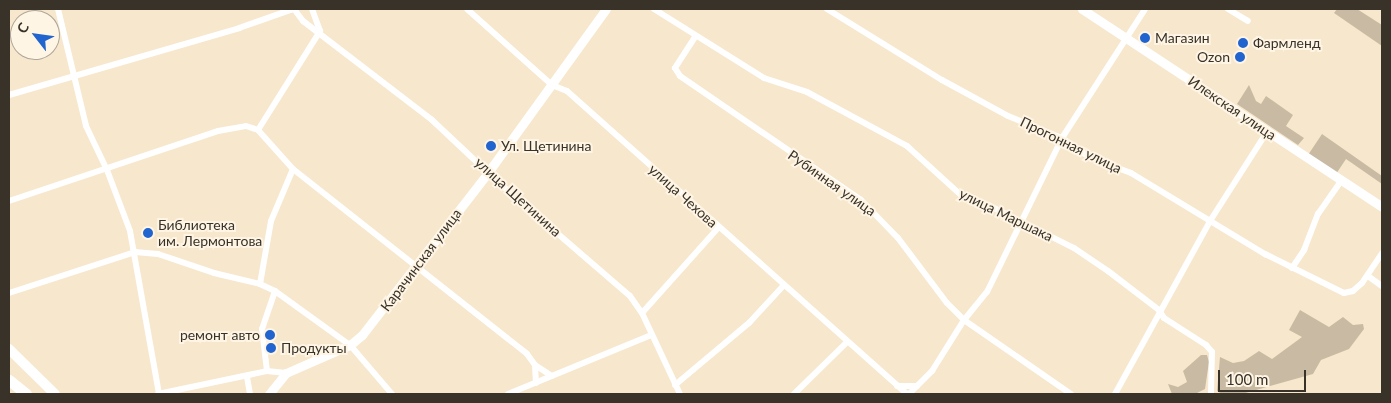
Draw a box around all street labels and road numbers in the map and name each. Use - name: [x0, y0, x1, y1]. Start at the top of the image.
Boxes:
- street label: Илекская улица: [1185, 72, 1279, 144]
- street label: Прогонная улица: [1018, 113, 1124, 177]
- street label: Рубинная улица: [785, 146, 879, 220]
- street label: улица Щетинина: [471, 154, 565, 240]
- street label: улица Чехова: [645, 161, 721, 231]
- street label: улица Маршака: [956, 185, 1056, 245]
- street label: Карачинская улица: [377, 206, 465, 314]

